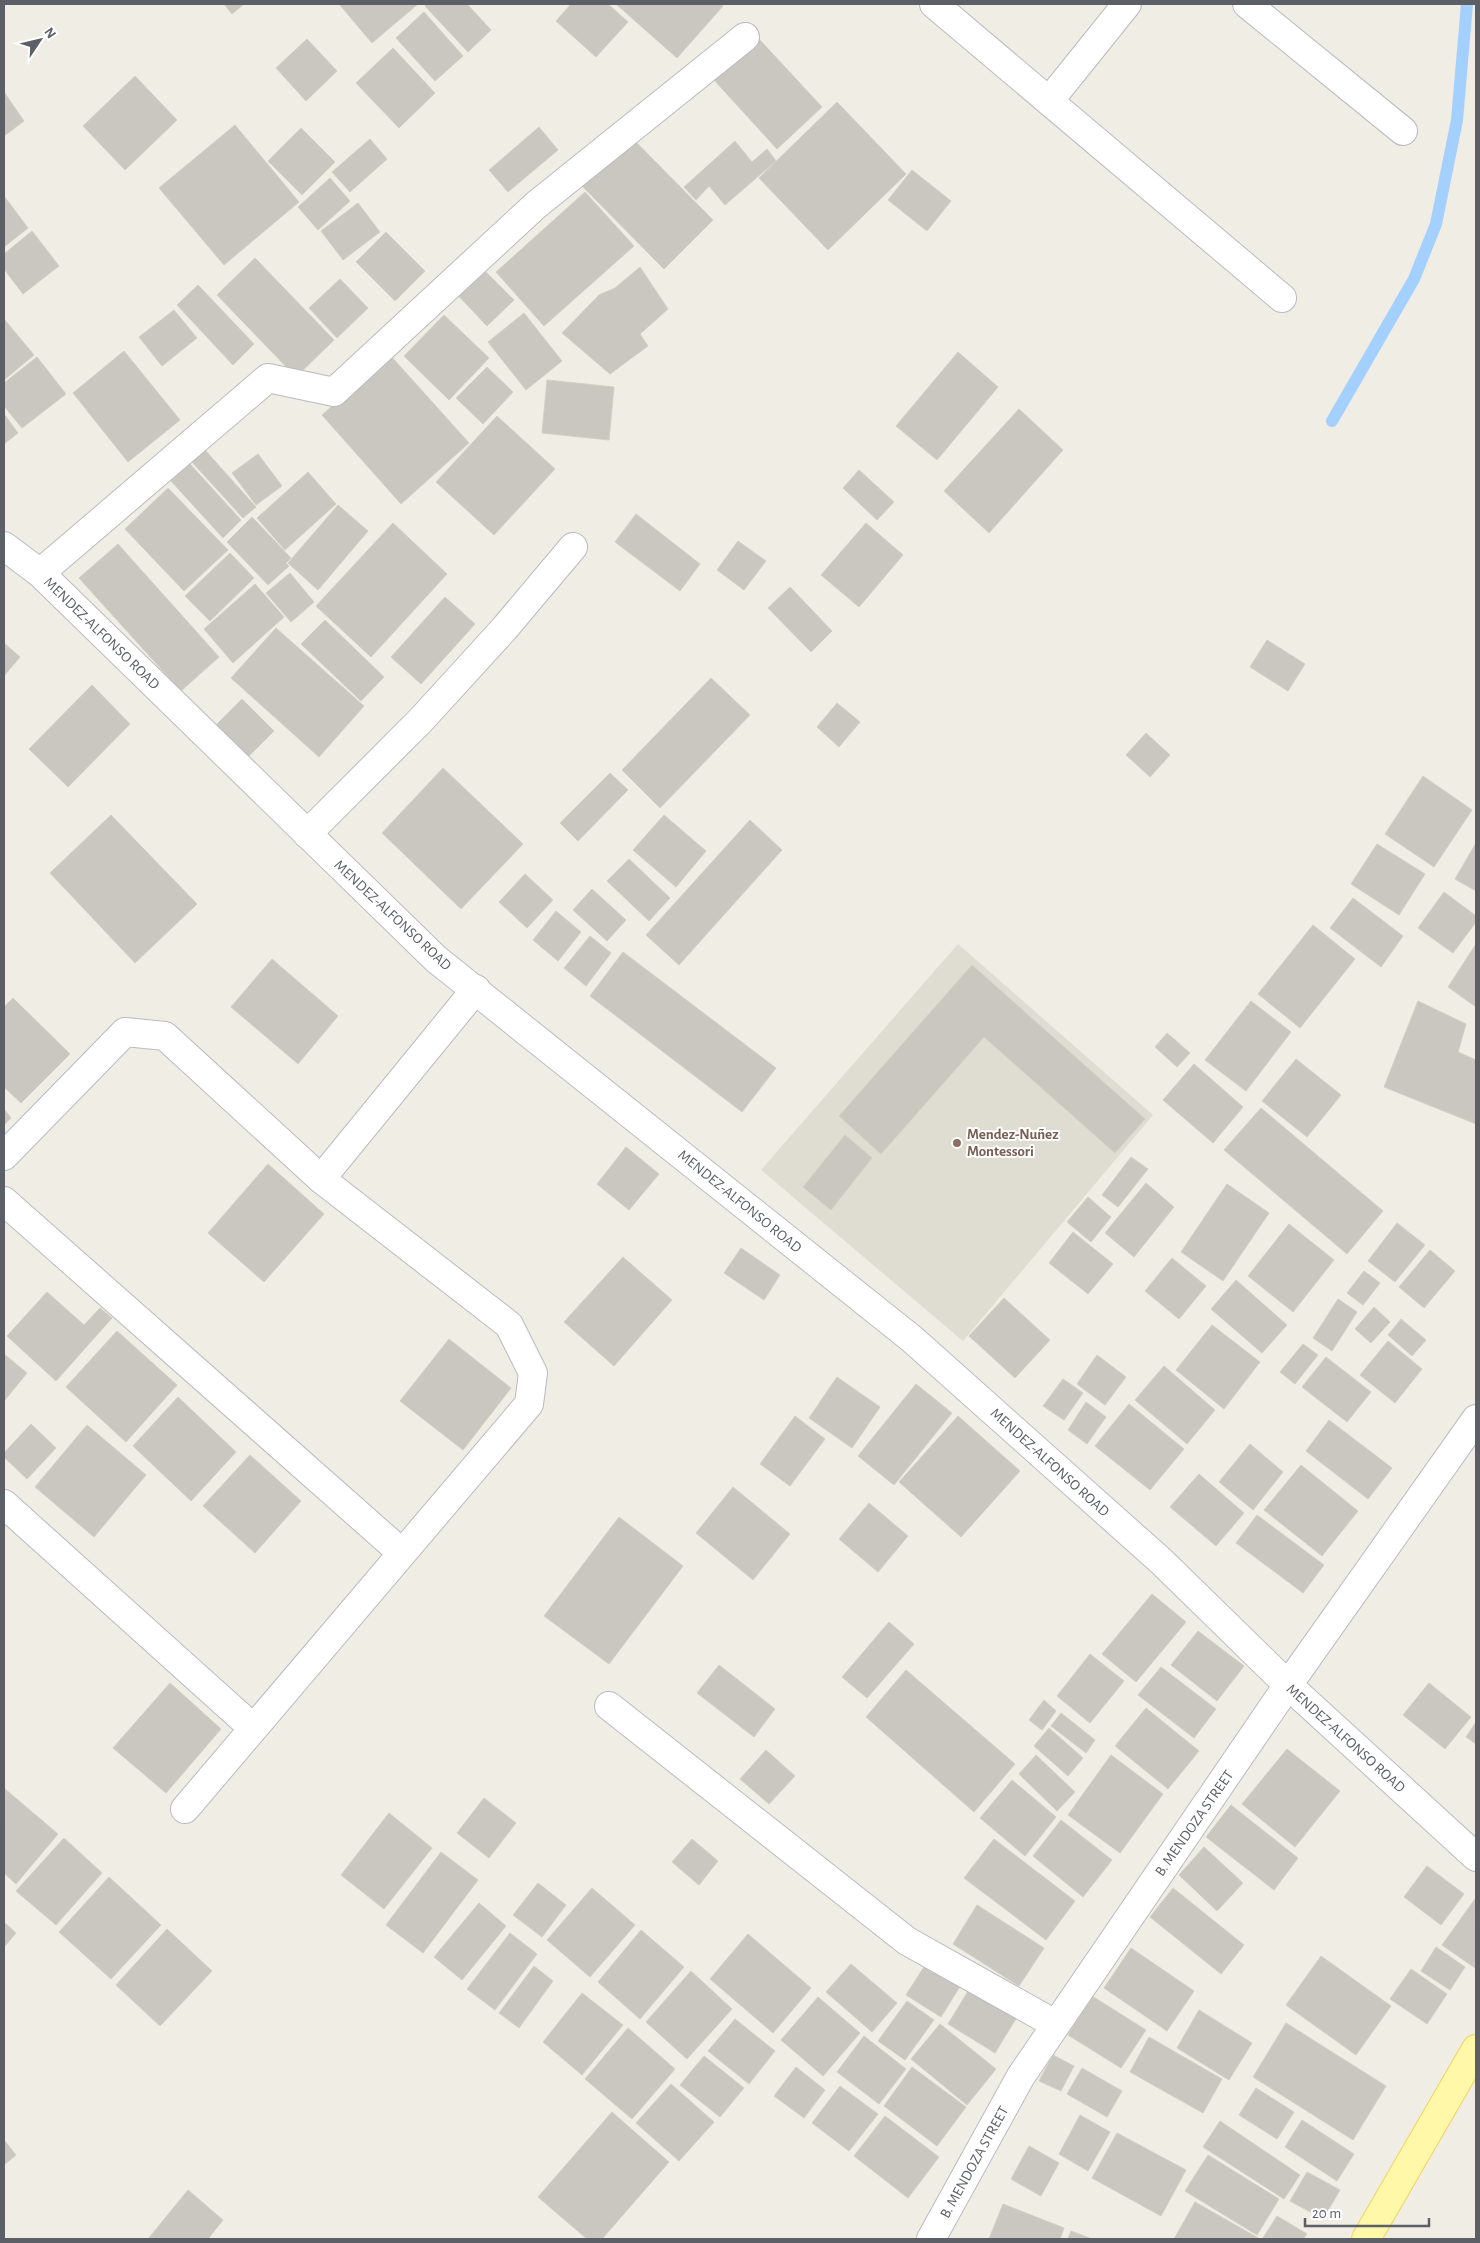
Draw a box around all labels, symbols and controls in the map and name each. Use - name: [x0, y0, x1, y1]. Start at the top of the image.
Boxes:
- north arrow: [15, 15, 65, 65]
- text: N: [41, 25, 58, 41]
- street label: MENDEZ-ALFONSO ROAD: [41, 574, 163, 692]
- street label: MENDEZ-ALFONSO ROAD: [331, 857, 454, 974]
- place label: Mendez-Nuñez Montessori: [967, 1127, 1059, 1159]
- marker: Mendez-Nuñez Montessori: [951, 1137, 963, 1149]
- street label: MENDEZ-ALFONSO ROAD: [675, 1147, 805, 1256]
- street label: MENDEZ-ALFONSO ROAD: [987, 1405, 1112, 1520]
- street label: MENDEZ-ALFONSO ROAD: [1283, 1681, 1408, 1796]
- street label: B. MENDOZA STREET: [1152, 1767, 1237, 1879]
- street label: B. MENDOZA STREET: [938, 2103, 1012, 2221]
- scale bar: [1305, 2196, 1429, 2228]
- text: 20 m: [1312, 2206, 1341, 2221]

